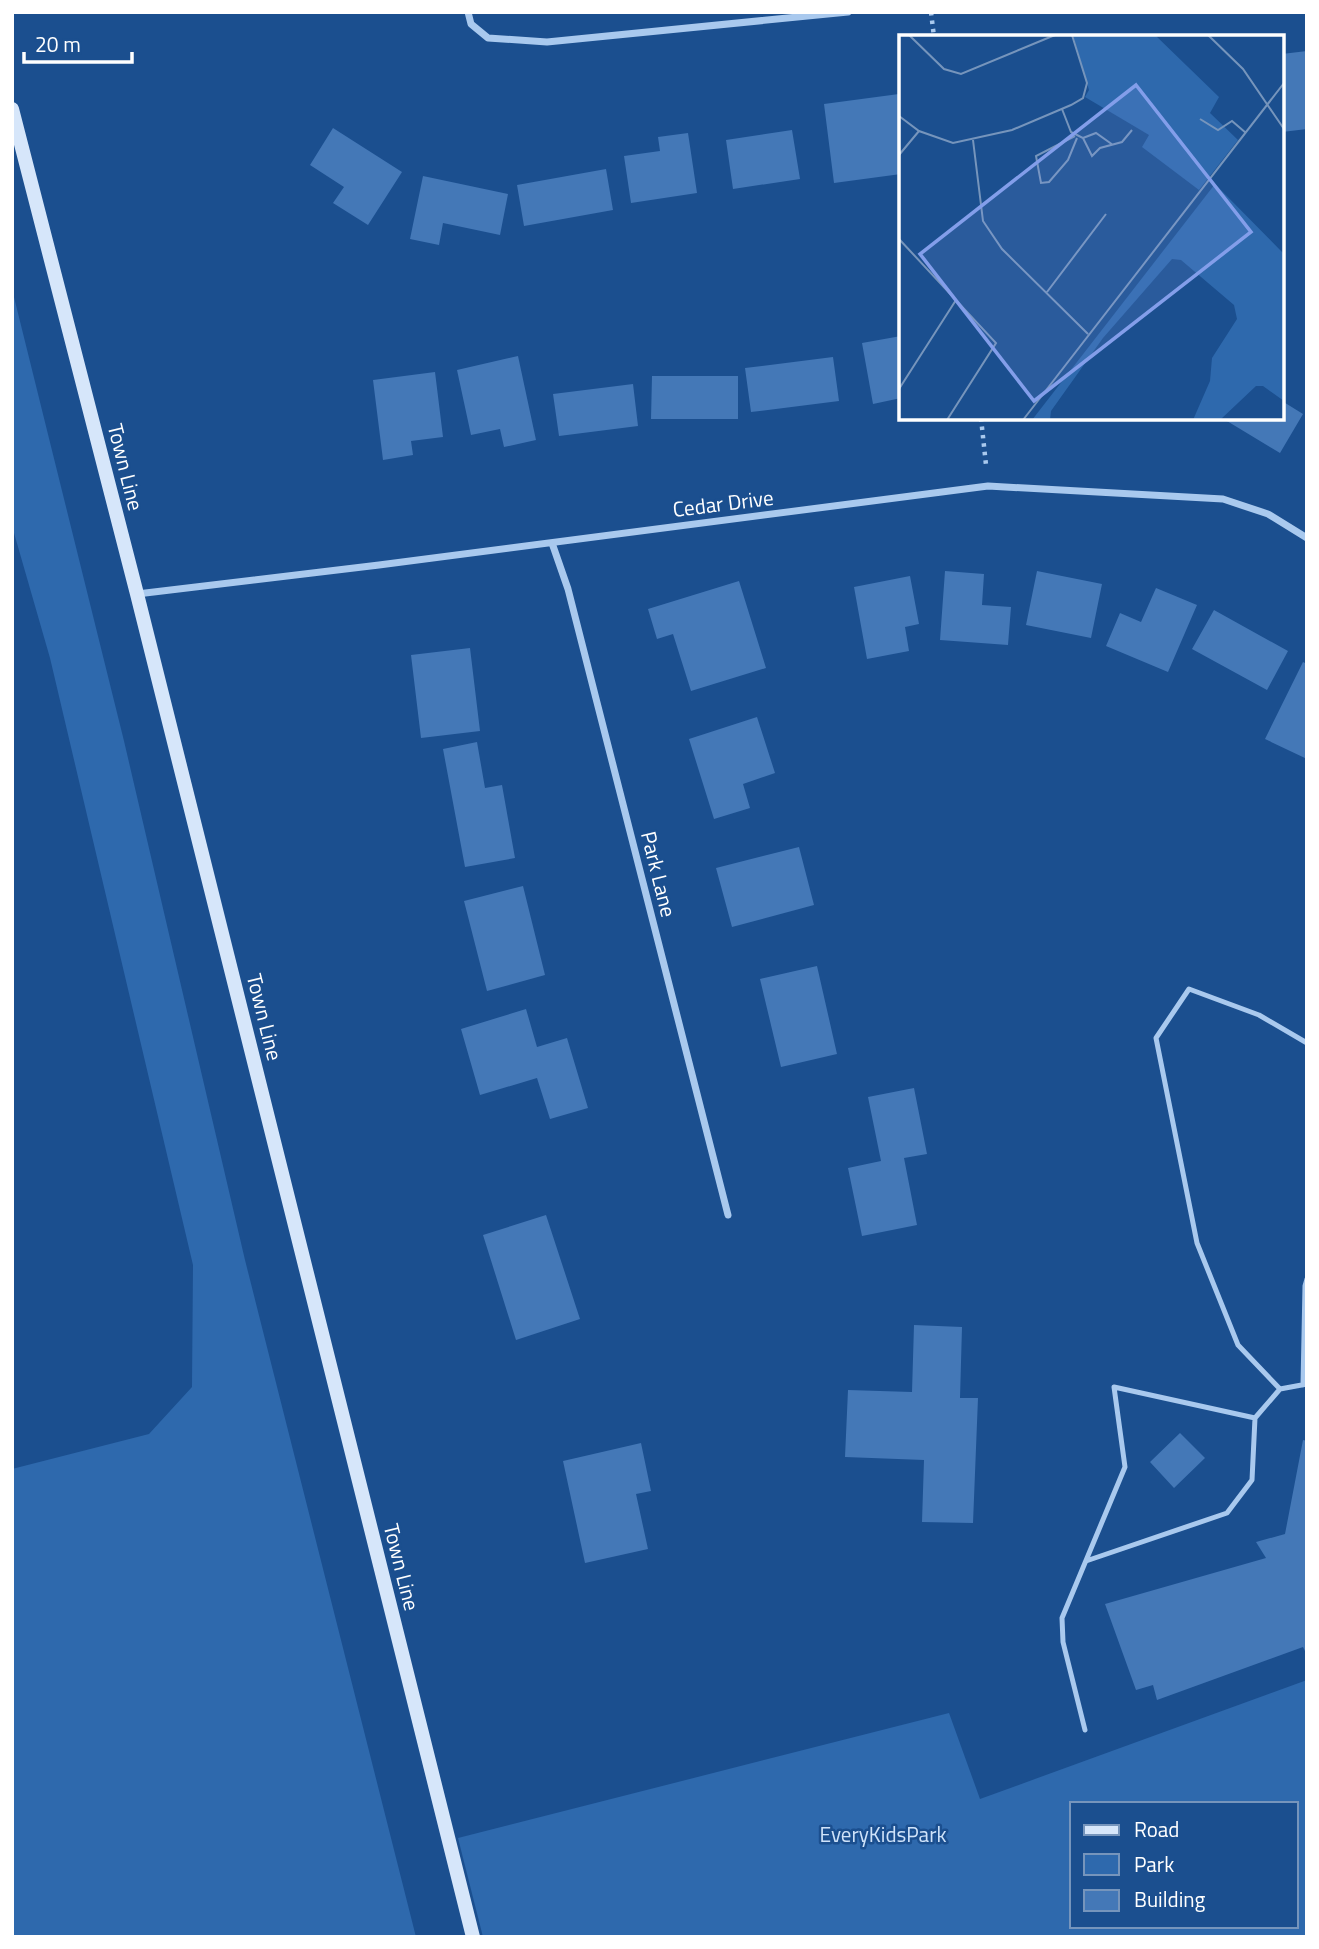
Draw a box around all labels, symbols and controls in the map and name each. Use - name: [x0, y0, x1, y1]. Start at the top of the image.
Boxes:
- scale bar: [24, 21, 133, 65]
- text: 20 m: [35, 28, 81, 60]
- inset map: [899, 35, 1284, 420]
- street label: Town Line: [100, 420, 152, 514]
- street label: Cedar Drive: [671, 481, 775, 525]
- street label: Park Lane: [633, 828, 685, 920]
- street label: Town Line: [239, 970, 291, 1064]
- street label: Town Line: [376, 1520, 428, 1614]
- legend: [1070, 1802, 1298, 1928]
- text: Road: [1134, 1813, 1179, 1845]
- park label: EveryKidsPark: [820, 1818, 946, 1850]
- text: Park: [1134, 1848, 1174, 1880]
- text: Building: [1134, 1883, 1206, 1915]

